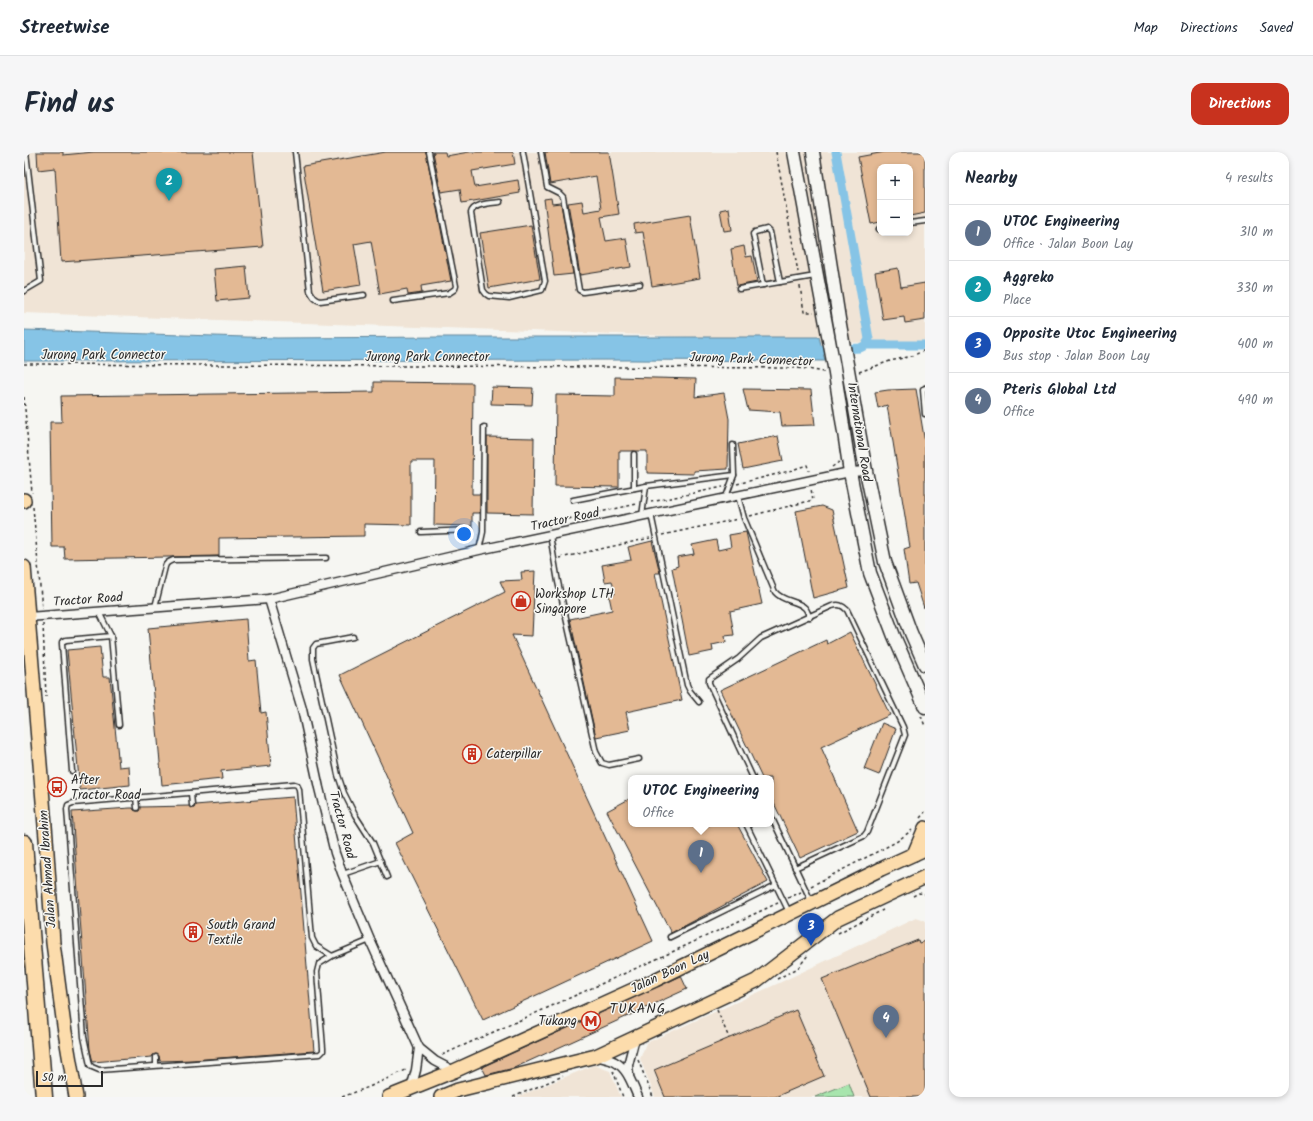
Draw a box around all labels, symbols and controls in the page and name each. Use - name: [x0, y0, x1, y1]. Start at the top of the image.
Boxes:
- text: Streetwise: [20, 13, 110, 43]
- text: Map: [1133, 17, 1158, 39]
- text: Directions: [1180, 17, 1238, 39]
- text: Saved: [1260, 17, 1293, 39]
- text: Find us: [24, 82, 115, 127]
- button: Directions: [1191, 83, 1289, 125]
- map controls: [877, 164, 913, 236]
- button: +: [877, 164, 913, 200]
- text: Nearby: [965, 165, 1017, 192]
- pin: 2: [156, 168, 182, 201]
- text: 4 results: [1225, 168, 1273, 189]
- button: −: [877, 200, 913, 236]
- text: UTOC Engineering: [1003, 210, 1120, 234]
- text: 1: [976, 222, 980, 243]
- text: 310 m: [1239, 222, 1273, 243]
- text: Office · Jalan Boon Lay: [1003, 234, 1133, 255]
- text: Aggreko: [1003, 266, 1054, 290]
- text: 2: [974, 278, 982, 299]
- text: 330 m: [1236, 278, 1273, 299]
- text: Place: [1003, 290, 1031, 311]
- text: Opposite Utoc Engineering: [1003, 322, 1177, 346]
- text: 3: [974, 334, 982, 355]
- text: 400 m: [1237, 334, 1273, 355]
- street label: Jurong Park Connector: [41, 345, 166, 366]
- text: Bus stop · Jalan Boon Lay: [1003, 346, 1150, 367]
- street label: Jurong Park Connector: [365, 347, 490, 368]
- street label: Jurong Park Connector: [689, 347, 814, 373]
- text: Pteris Global Ltd: [1003, 378, 1116, 402]
- street label: International Road: [841, 381, 877, 484]
- text: 4: [974, 390, 982, 411]
- text: 490 m: [1237, 390, 1273, 411]
- text: Office: [1003, 402, 1034, 423]
- street label: Tractor Road: [529, 502, 602, 538]
- your location: [454, 524, 474, 544]
- place label: Workshop LTH Singapore: [535, 584, 614, 620]
- street label: Tractor Road: [53, 587, 124, 613]
- shop icon: Workshop LTH Singapore: [510, 590, 532, 612]
- building icon: Caterpillar: [461, 743, 483, 765]
- place label: Caterpillar: [486, 744, 542, 765]
- place label: After Tractor Road: [71, 770, 141, 806]
- popup: [628, 775, 774, 827]
- bus stop icon: After Tractor Road: [46, 776, 68, 798]
- text: UTOC Engineering: [643, 779, 759, 803]
- street label: Tractor Road: [323, 789, 361, 862]
- text: Office: [643, 803, 674, 824]
- street label: Jalan Ahmad Ibrahim: [33, 809, 63, 929]
- pin: 1: [688, 840, 714, 873]
- pin: 3: [798, 913, 824, 946]
- place label: South Grand Textile: [207, 915, 276, 951]
- building icon: South Grand Textile: [182, 921, 204, 943]
- street label: Jalan Boon Lay: [627, 944, 714, 1000]
- district label: TUKANG: [610, 998, 666, 1020]
- pin: 4: [873, 1005, 899, 1038]
- metro station icon: Tukang: [580, 1010, 602, 1032]
- place label: Tukang: [538, 1011, 577, 1032]
- scale bar: [36, 1069, 103, 1088]
- text: 50 m: [42, 1069, 67, 1087]

